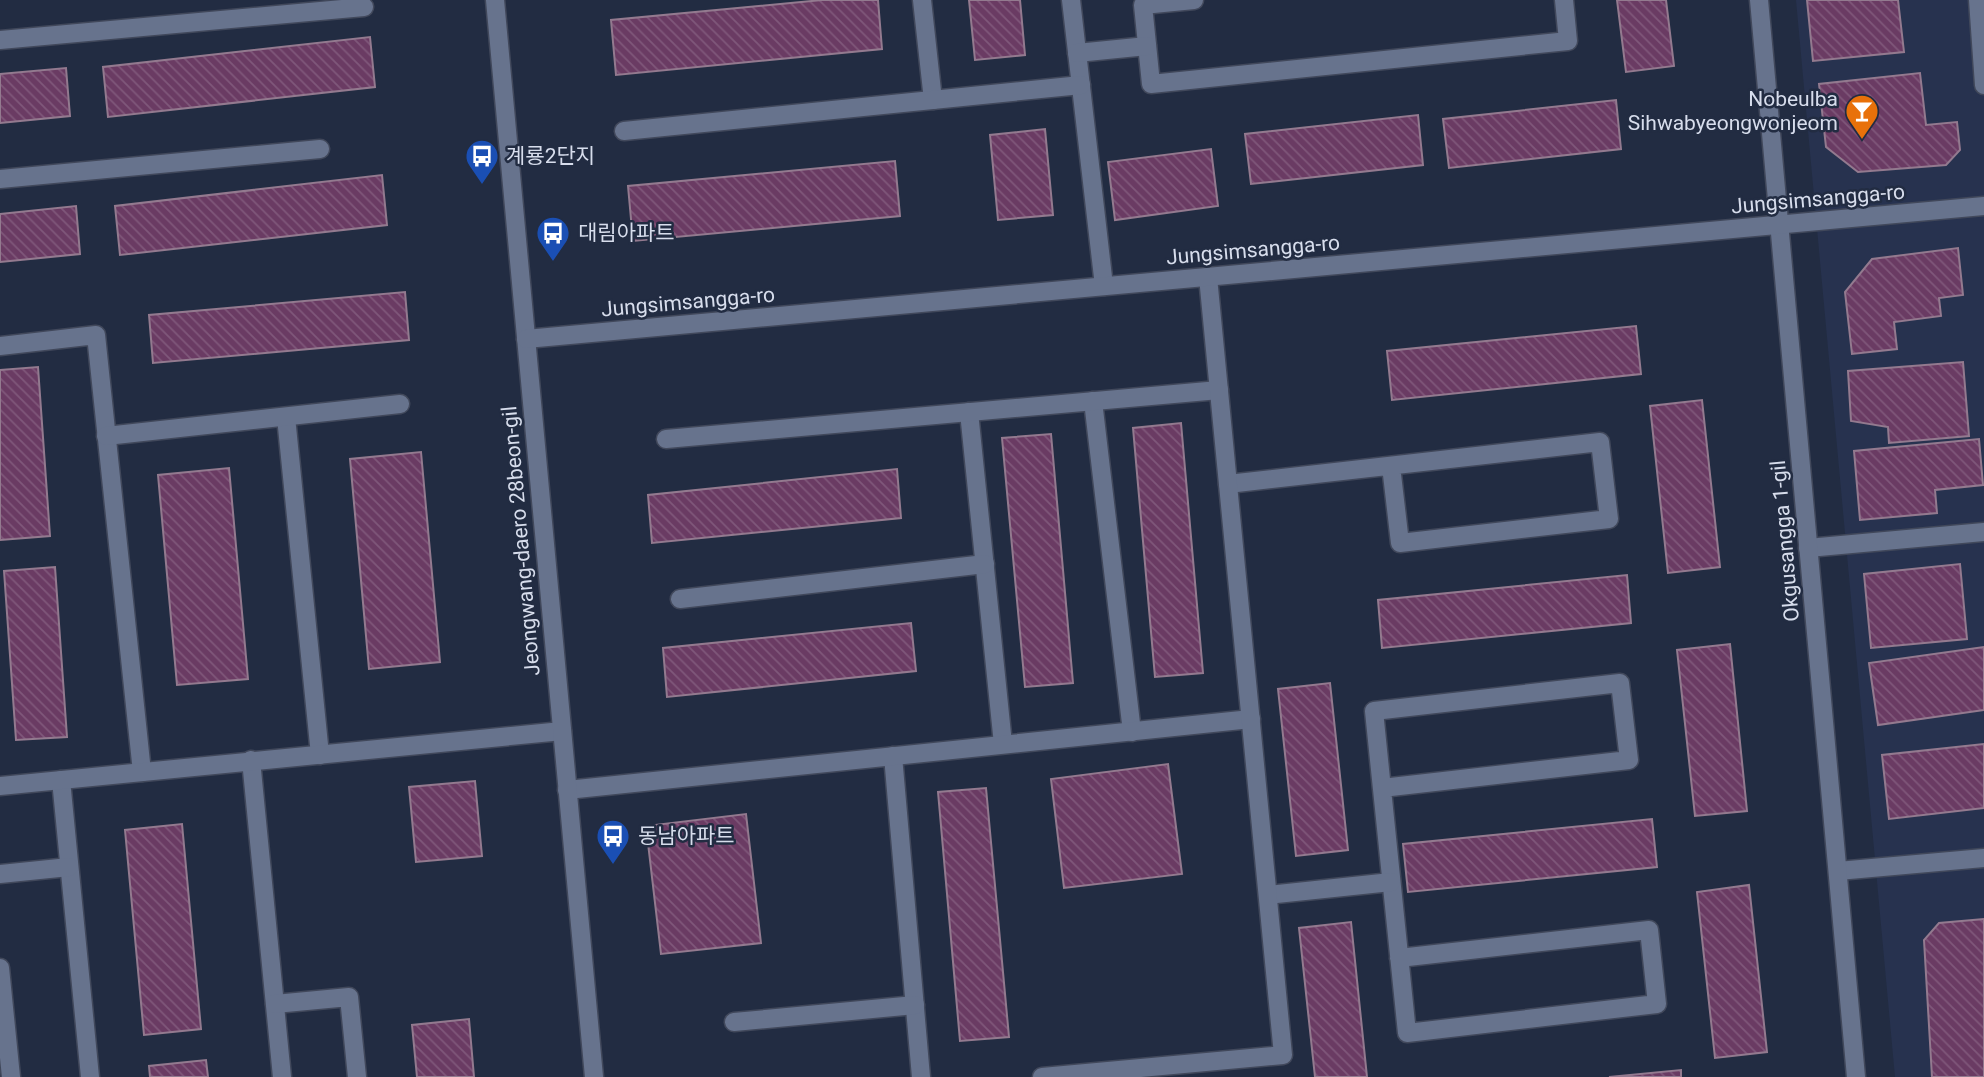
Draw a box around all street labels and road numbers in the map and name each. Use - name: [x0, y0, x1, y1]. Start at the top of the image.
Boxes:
- street label: Jungsimsangga-ro: [1730, 179, 1906, 219]
- street label: Jungsimsangga-ro: [1165, 230, 1341, 270]
- street label: Jungsimsangga-ro: [600, 282, 776, 322]
- street label: Jeongwang-daero 28beon-gil: [497, 405, 545, 677]
- street label: Okgusangga 1-gil: [1766, 459, 1804, 623]

